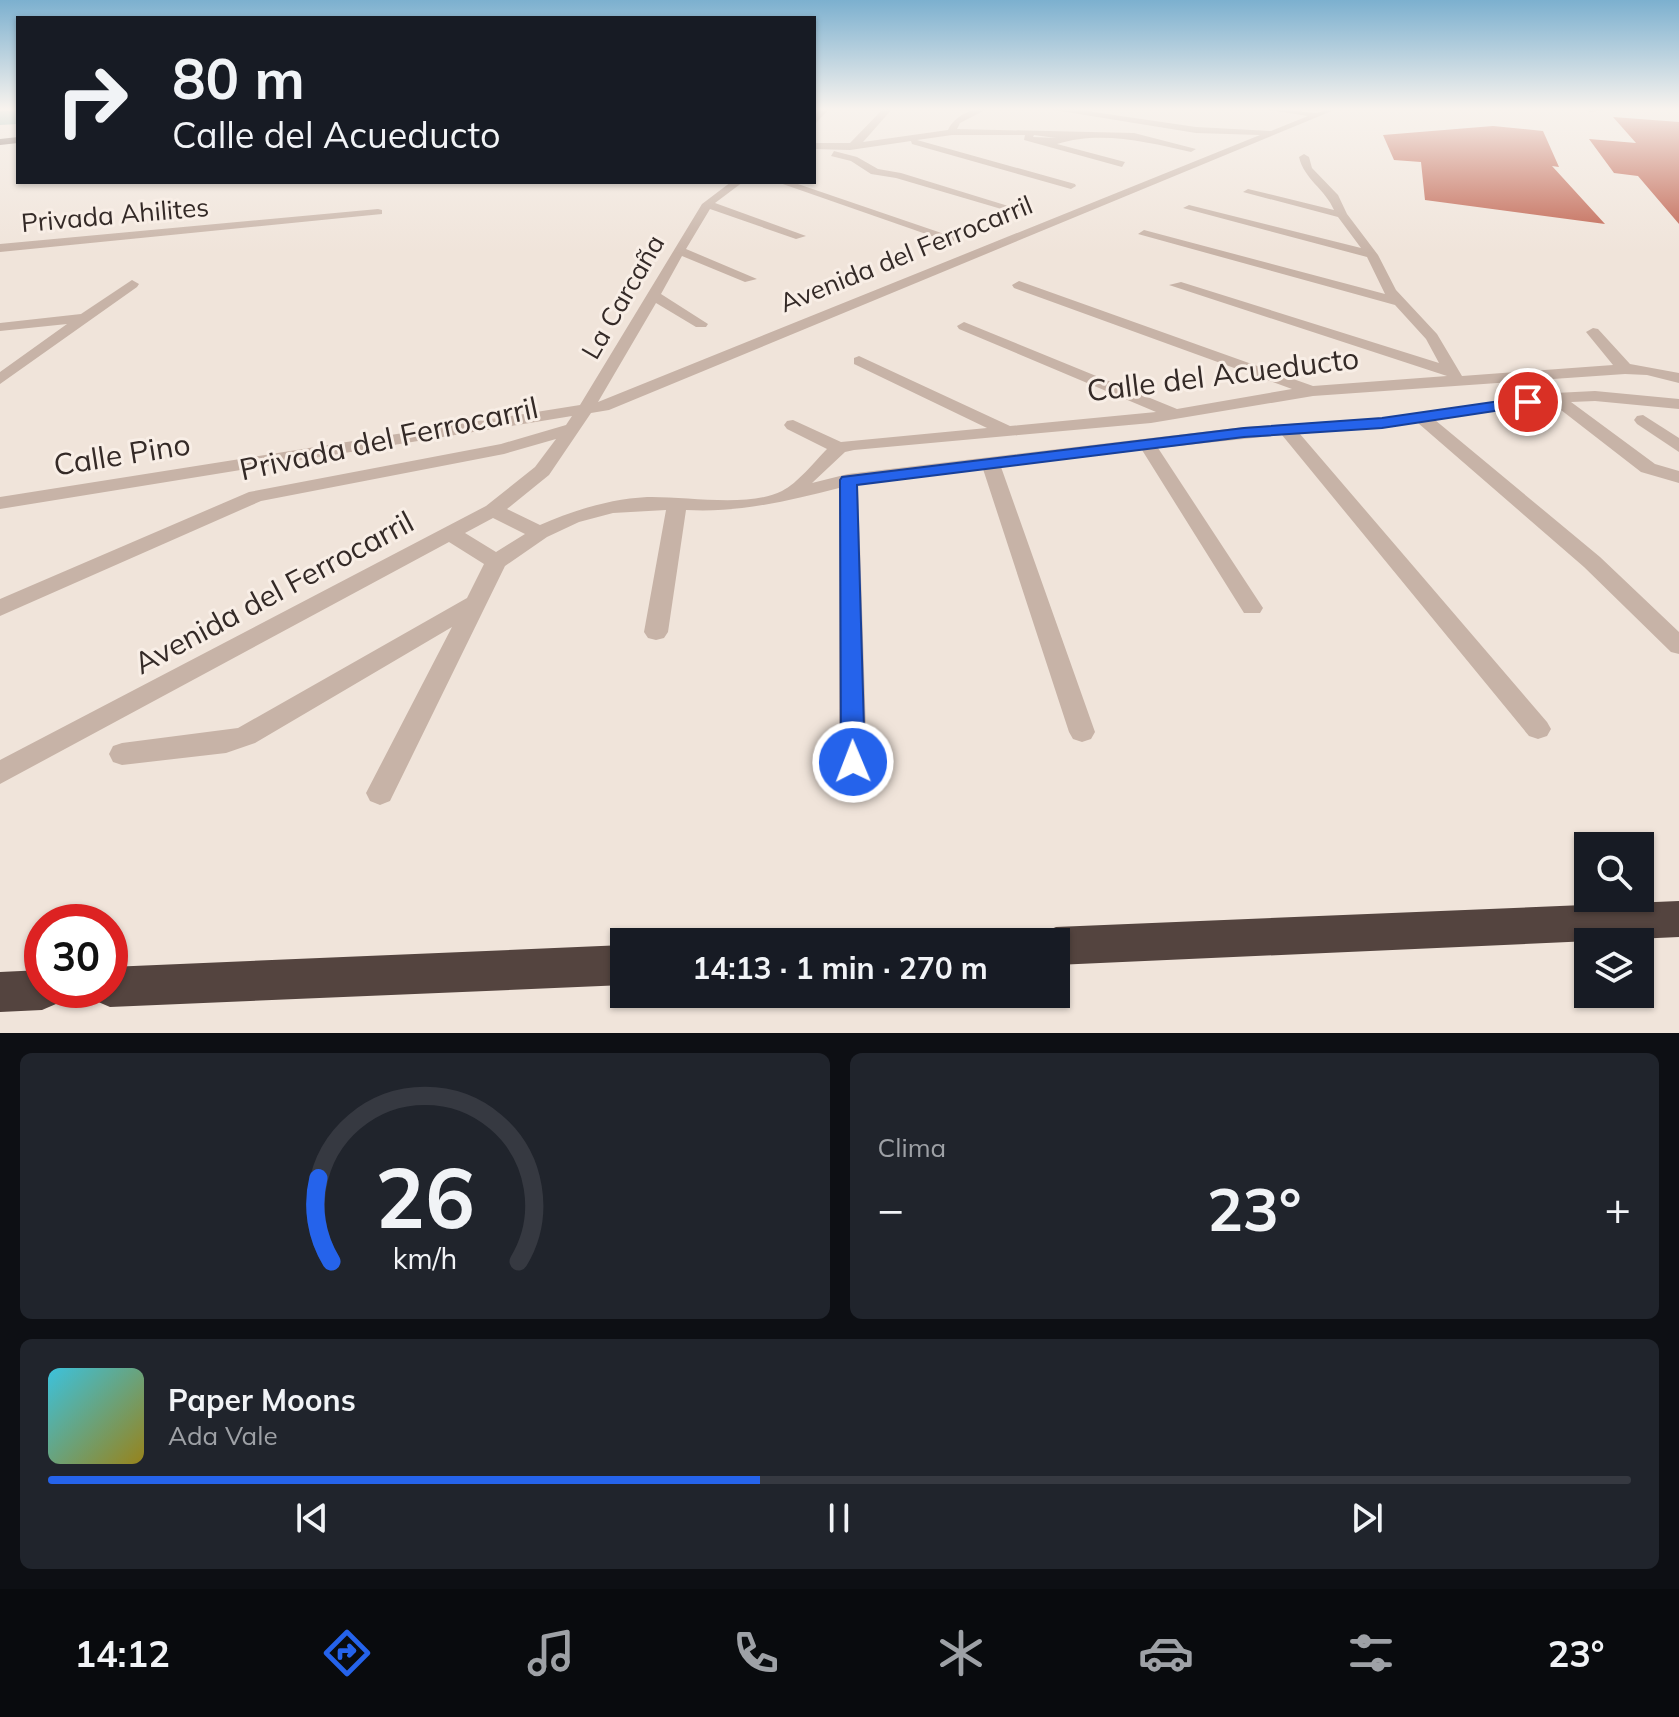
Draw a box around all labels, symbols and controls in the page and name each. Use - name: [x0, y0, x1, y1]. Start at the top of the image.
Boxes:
- text: 80 m: [172, 43, 305, 113]
- icon: right: [40, 48, 144, 152]
- text: Calle del Acueducto: [172, 112, 501, 157]
- street label: Avenida del Ferrocarril: [775, 188, 1037, 319]
- street label: Privada Ahilites: [20, 190, 210, 239]
- street label: La Carcaña: [574, 229, 671, 365]
- street label: Calle del Acueducto: [1085, 338, 1361, 410]
- pin: [1494, 368, 1562, 436]
- icon: arrive: [1506, 380, 1550, 424]
- street label: Privada del Ferrocarril: [236, 388, 541, 488]
- street label: Calle Pino: [51, 424, 193, 484]
- street label: Avenida del Ferrocarril: [127, 502, 420, 682]
- position arrow: [811, 720, 895, 804]
- map controls: [1574, 832, 1654, 1008]
- button: search: [1574, 832, 1654, 912]
- speed limit sign: 30: [24, 904, 128, 1008]
- button: layers: [1574, 928, 1654, 1008]
- text: 14:13 · 1 min · 270 m: [692, 949, 988, 987]
- text: Clima: [878, 1131, 946, 1164]
- text: 26: [375, 1144, 475, 1249]
- text: 23°: [1207, 1171, 1302, 1246]
- text: −: [878, 1181, 904, 1236]
- text: +: [1605, 1181, 1631, 1236]
- text: km/h: [392, 1240, 457, 1276]
- text: Paper Moons: [168, 1381, 356, 1419]
- text: Ada Vale: [168, 1419, 278, 1452]
- icon: previous: [290, 1496, 334, 1540]
- icon: pause: [817, 1496, 861, 1540]
- icon: next: [1345, 1496, 1389, 1540]
- icon: directions: [319, 1625, 375, 1681]
- icon: music: [523, 1625, 579, 1681]
- icon: phone: [728, 1625, 784, 1681]
- icon: climate: [933, 1625, 989, 1681]
- icon: car: [1138, 1625, 1194, 1681]
- icon: filters: [1343, 1625, 1399, 1681]
- text: 14:12: [74, 1631, 170, 1676]
- text: 23°: [1548, 1631, 1605, 1676]

